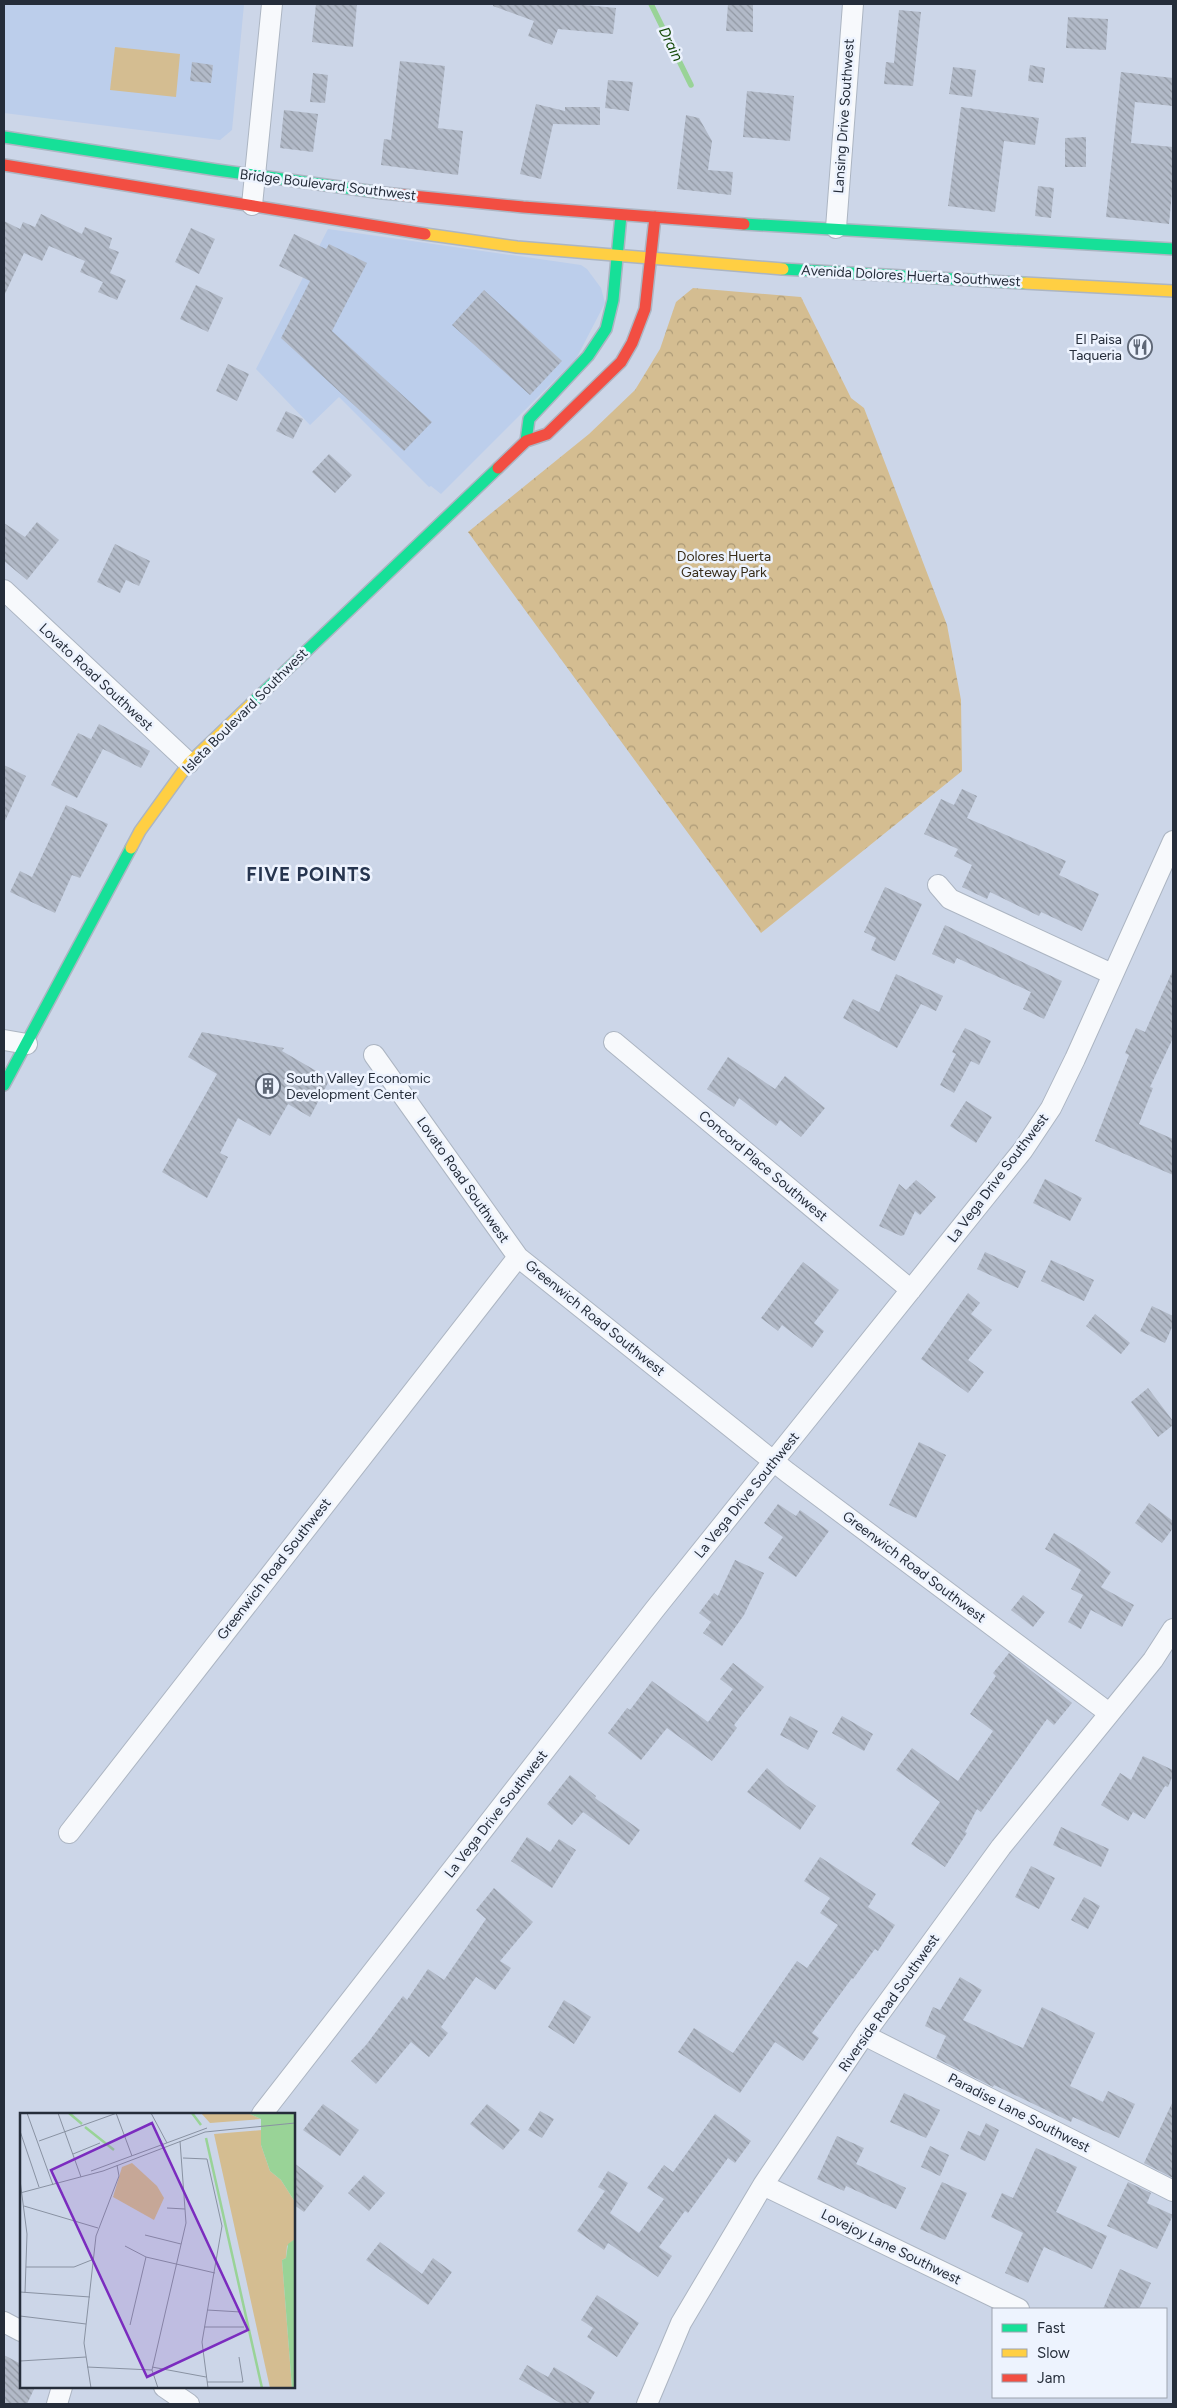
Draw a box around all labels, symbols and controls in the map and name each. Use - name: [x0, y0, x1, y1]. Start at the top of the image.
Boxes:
- water label: Drain: [655, 24, 687, 64]
- street label: Lansing Drive Southwest: [830, 38, 858, 194]
- street label: Bridge Boulevard Southwest: [239, 166, 417, 204]
- street label: Avenida Dolores Huerta Southwest: [801, 262, 1021, 290]
- place label: El Paisa Taqueria: [1069, 331, 1122, 364]
- restaurant icon: El Paisa Taqueria: [1127, 334, 1153, 360]
- park label: Dolores Huerta Gateway Park: [677, 548, 771, 581]
- street label: Lovato Road Southwest: [35, 620, 157, 734]
- street label: Isleta Boulevard Southwest: [179, 645, 311, 777]
- district label: FIVE POINTS: [246, 863, 372, 886]
- place label: South Valley Economic Development Center: [286, 1070, 431, 1103]
- building icon: South Valley Economic Development Center: [255, 1073, 281, 1099]
- street label: Concord Place Southwest: [695, 1107, 831, 1225]
- street label: La Vega Drive Southwest: [944, 1110, 1052, 1246]
- street label: Lovato Road Southwest: [413, 1114, 513, 1246]
- street label: Greenwich Road Southwest: [522, 1256, 668, 1380]
- street label: La Vega Drive Southwest: [691, 1429, 803, 1561]
- street label: Greenwich Road Southwest: [213, 1495, 335, 1643]
- street label: Greenwich Road Southwest: [839, 1508, 989, 1626]
- street label: La Vega Drive Southwest: [441, 1747, 551, 1881]
- street label: Riverside Road Southwest: [835, 1931, 943, 2075]
- street label: Paradise Lane Southwest: [945, 2070, 1093, 2156]
- inset map: [20, 2113, 295, 2388]
- street label: Lovejoy Lane Southwest: [818, 2206, 964, 2288]
- legend: [992, 2308, 1167, 2398]
- text: Fast: [1037, 2319, 1066, 2337]
- text: Slow: [1037, 2344, 1070, 2362]
- text: Jam: [1037, 2369, 1065, 2387]

